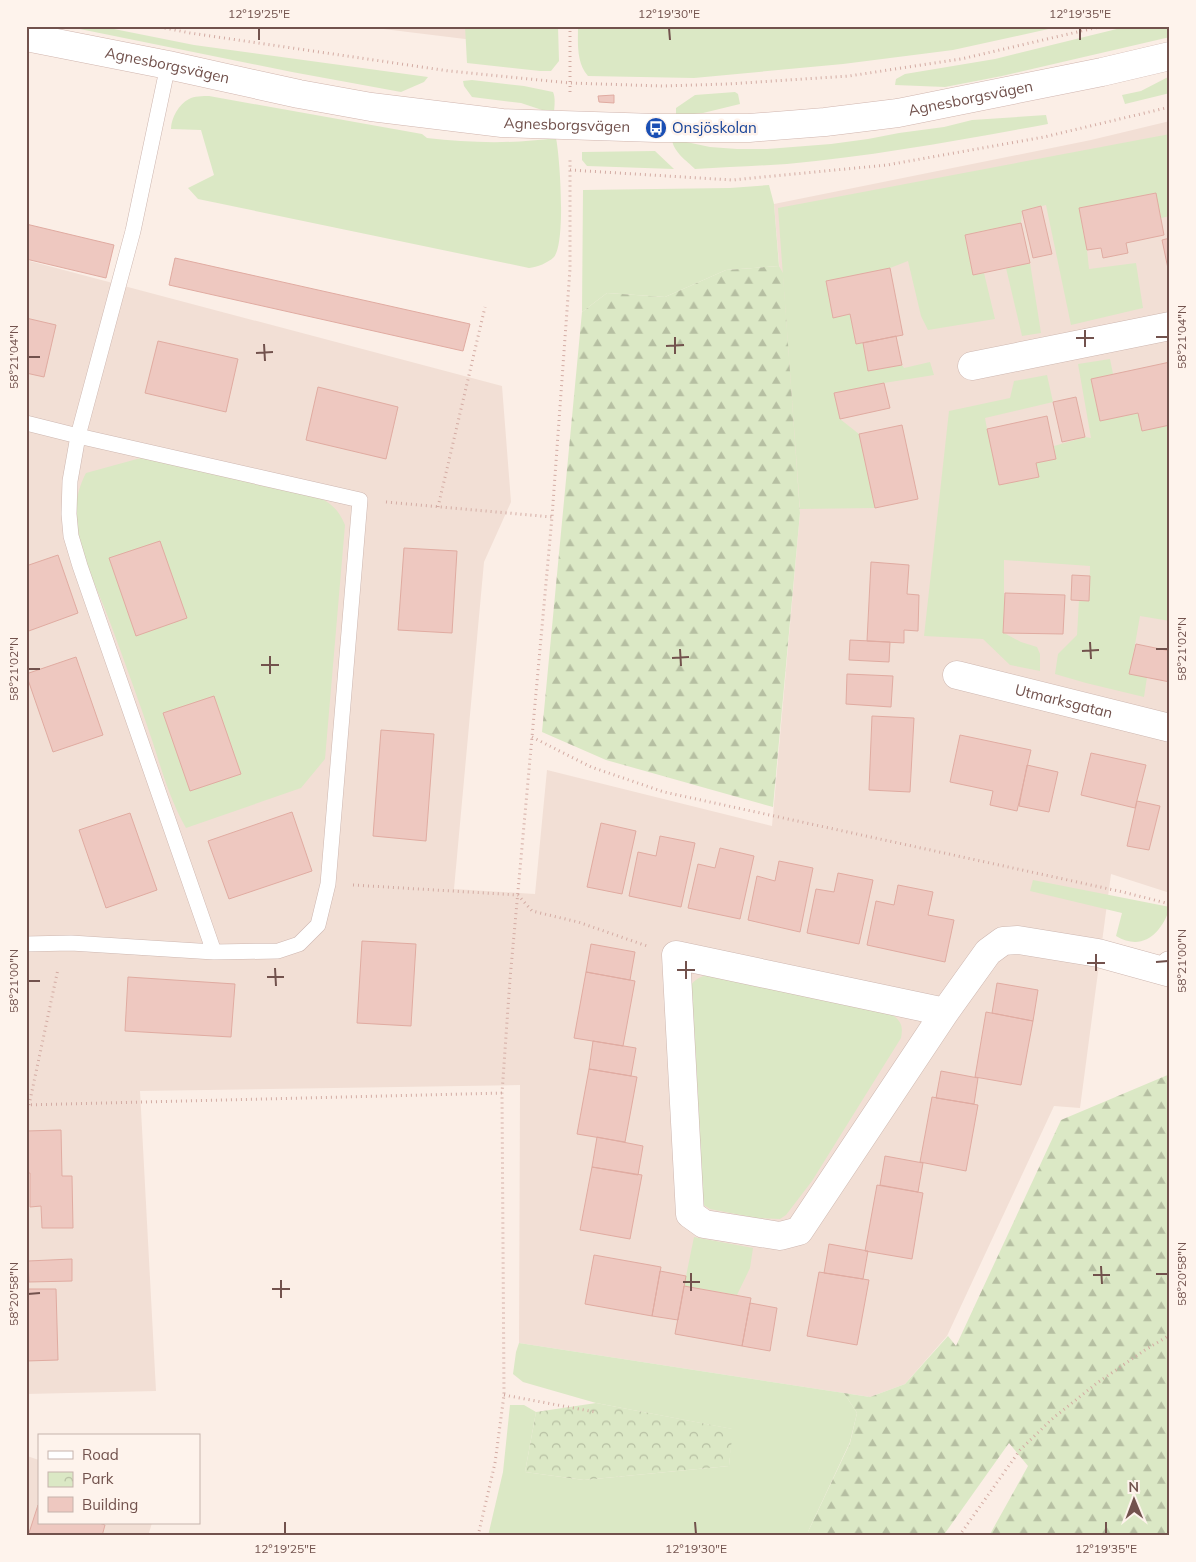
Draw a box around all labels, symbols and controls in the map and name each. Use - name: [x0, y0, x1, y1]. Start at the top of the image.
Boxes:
- text: 12°19'25"E: [228, 6, 290, 21]
- text: 12°19'30"E: [638, 6, 700, 21]
- text: 12°19'35"E: [1049, 6, 1111, 21]
- street label: Agnesborgsvägen: [103, 43, 231, 87]
- street label: Agnesborgsvägen: [907, 76, 1035, 120]
- street label: Agnesborgsvägen: [503, 113, 631, 136]
- bus stop icon: Onsjöskolan: [644, 116, 668, 140]
- place label: Onsjöskolan: [672, 118, 757, 137]
- text: 58°21'04"N: [1174, 305, 1189, 369]
- text: 58°21'04"N: [6, 325, 21, 389]
- text: 58°21'02"N: [1174, 617, 1189, 681]
- text: 58°21'02"N: [6, 637, 21, 701]
- street label: Utmarksgatan: [1013, 680, 1115, 722]
- text: 58°21'00"N: [1174, 929, 1189, 993]
- text: 58°21'00"N: [6, 949, 21, 1013]
- text: 58°20'58"N: [1174, 1242, 1189, 1306]
- text: 58°20'58"N: [6, 1262, 21, 1326]
- legend: [38, 1434, 200, 1524]
- text: Road: [82, 1445, 119, 1464]
- text: Park: [82, 1469, 114, 1488]
- north arrow: [1108, 1474, 1158, 1524]
- text: N: [1128, 1478, 1139, 1496]
- text: Building: [82, 1495, 138, 1514]
- text: 12°19'25"E: [254, 1541, 316, 1556]
- text: 12°19'30"E: [665, 1541, 727, 1556]
- text: 12°19'35"E: [1075, 1541, 1137, 1556]

